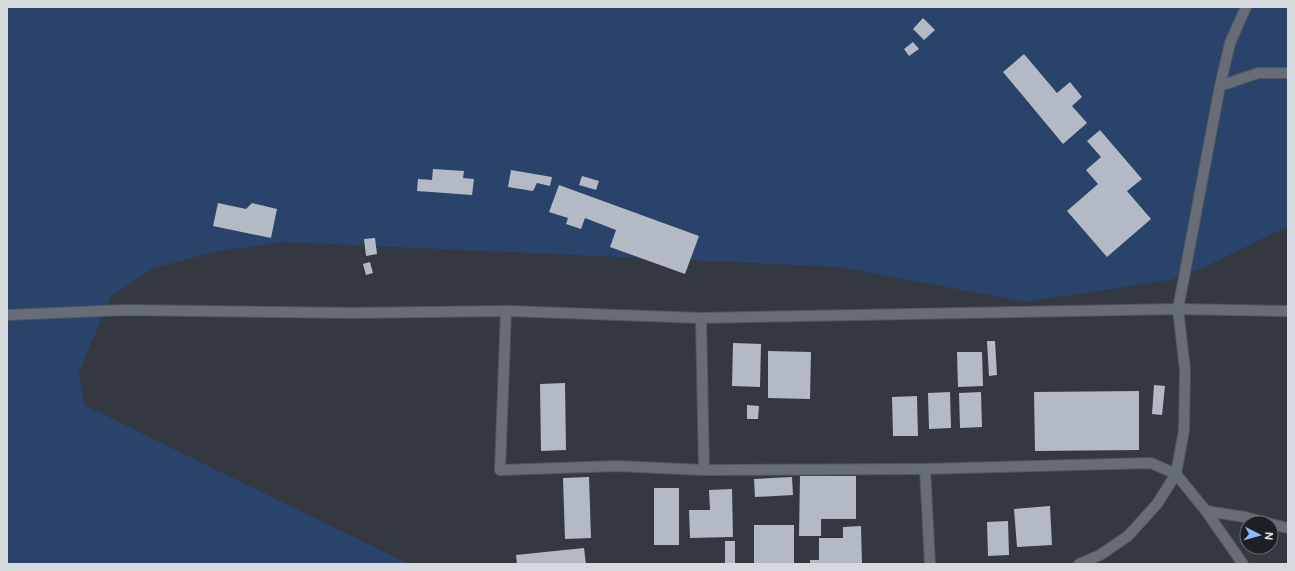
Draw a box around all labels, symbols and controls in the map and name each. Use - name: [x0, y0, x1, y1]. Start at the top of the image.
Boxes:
- north arrow: [1239, 515, 1279, 555]
- text: N: [1263, 531, 1276, 541]

